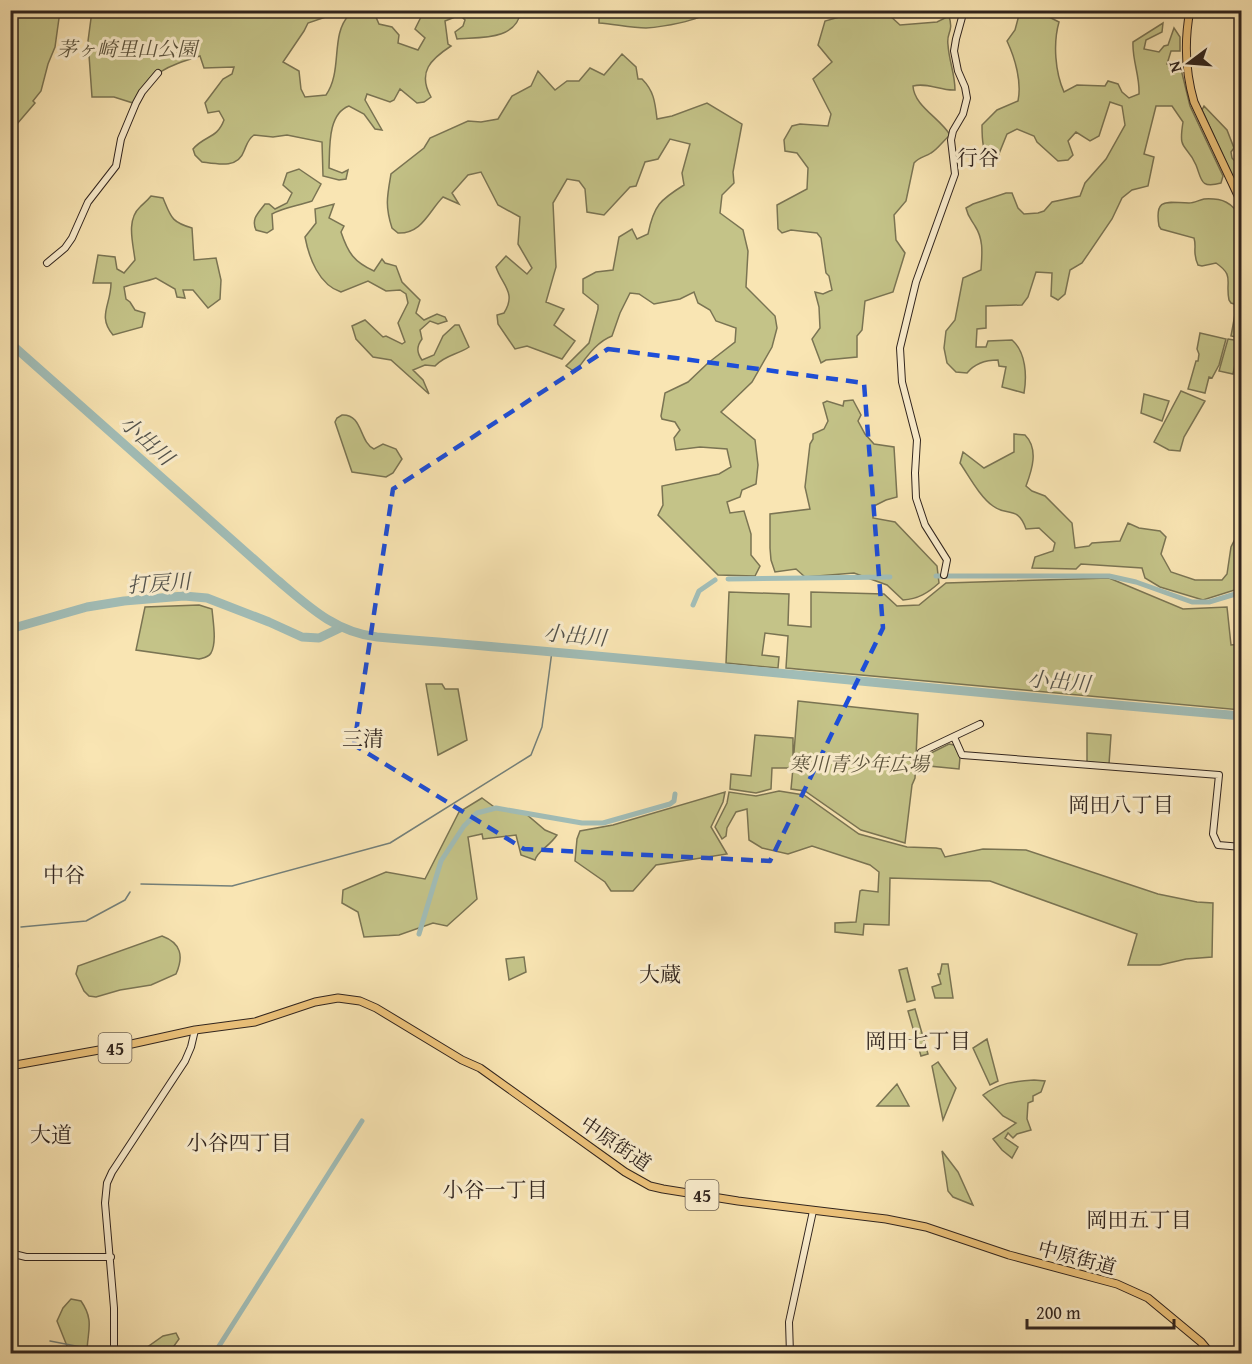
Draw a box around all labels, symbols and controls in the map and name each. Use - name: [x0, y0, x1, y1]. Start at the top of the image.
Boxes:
- north arrow: [1159, 33, 1219, 93]
- park label: 茅ヶ崎里山公園: [57, 34, 200, 63]
- text: N: [1161, 58, 1188, 76]
- district label: 行谷: [957, 142, 999, 173]
- water label: 小出川: [113, 407, 182, 474]
- water label: 打戻川: [126, 565, 193, 601]
- water label: 小出川: [542, 617, 610, 653]
- water label: 小出川: [1026, 663, 1094, 699]
- district label: 三清: [342, 723, 384, 754]
- park label: 寒川青少年広場: [789, 749, 931, 778]
- district label: 岡田八丁目: [1069, 789, 1174, 820]
- district label: 中谷: [43, 859, 85, 890]
- district label: 大蔵: [639, 959, 681, 990]
- district label: 岡田七丁目: [866, 1025, 971, 1056]
- road number: 45: [98, 1033, 132, 1063]
- street label: 中原街道: [575, 1109, 657, 1177]
- district label: 大道: [30, 1119, 72, 1150]
- district label: 小谷四丁目: [187, 1127, 292, 1158]
- district label: 小谷一丁目: [443, 1174, 548, 1205]
- road number: 45: [686, 1180, 718, 1210]
- district label: 岡田五丁目: [1087, 1204, 1192, 1235]
- street label: 中原街道: [1035, 1233, 1119, 1281]
- scale bar: [1027, 1292, 1174, 1330]
- text: 200 m: [1036, 1299, 1081, 1326]

